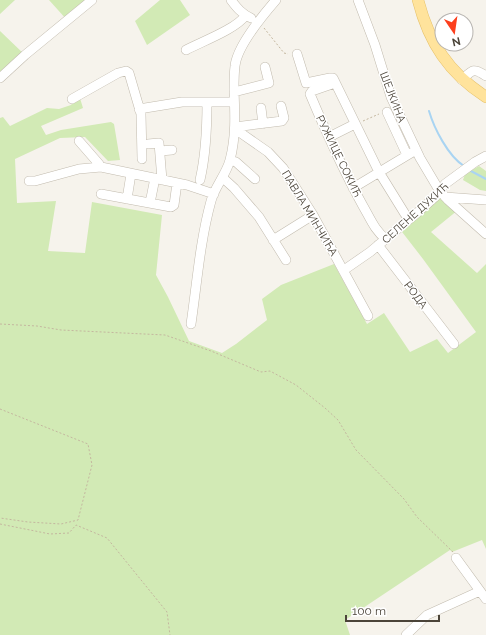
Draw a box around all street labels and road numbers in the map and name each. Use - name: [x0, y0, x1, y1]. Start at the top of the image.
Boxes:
- street label: ШЕЈКИНА: [377, 70, 408, 125]
- street label: РУЖИЦЕ СОКИЋ: [313, 113, 364, 199]
- street label: ПАВЛА МИНЧИЋА: [279, 168, 341, 259]
- street label: СЕЛЕНЕ ДУКИЋ: [379, 180, 451, 247]
- street label: РОДА: [401, 279, 430, 312]

